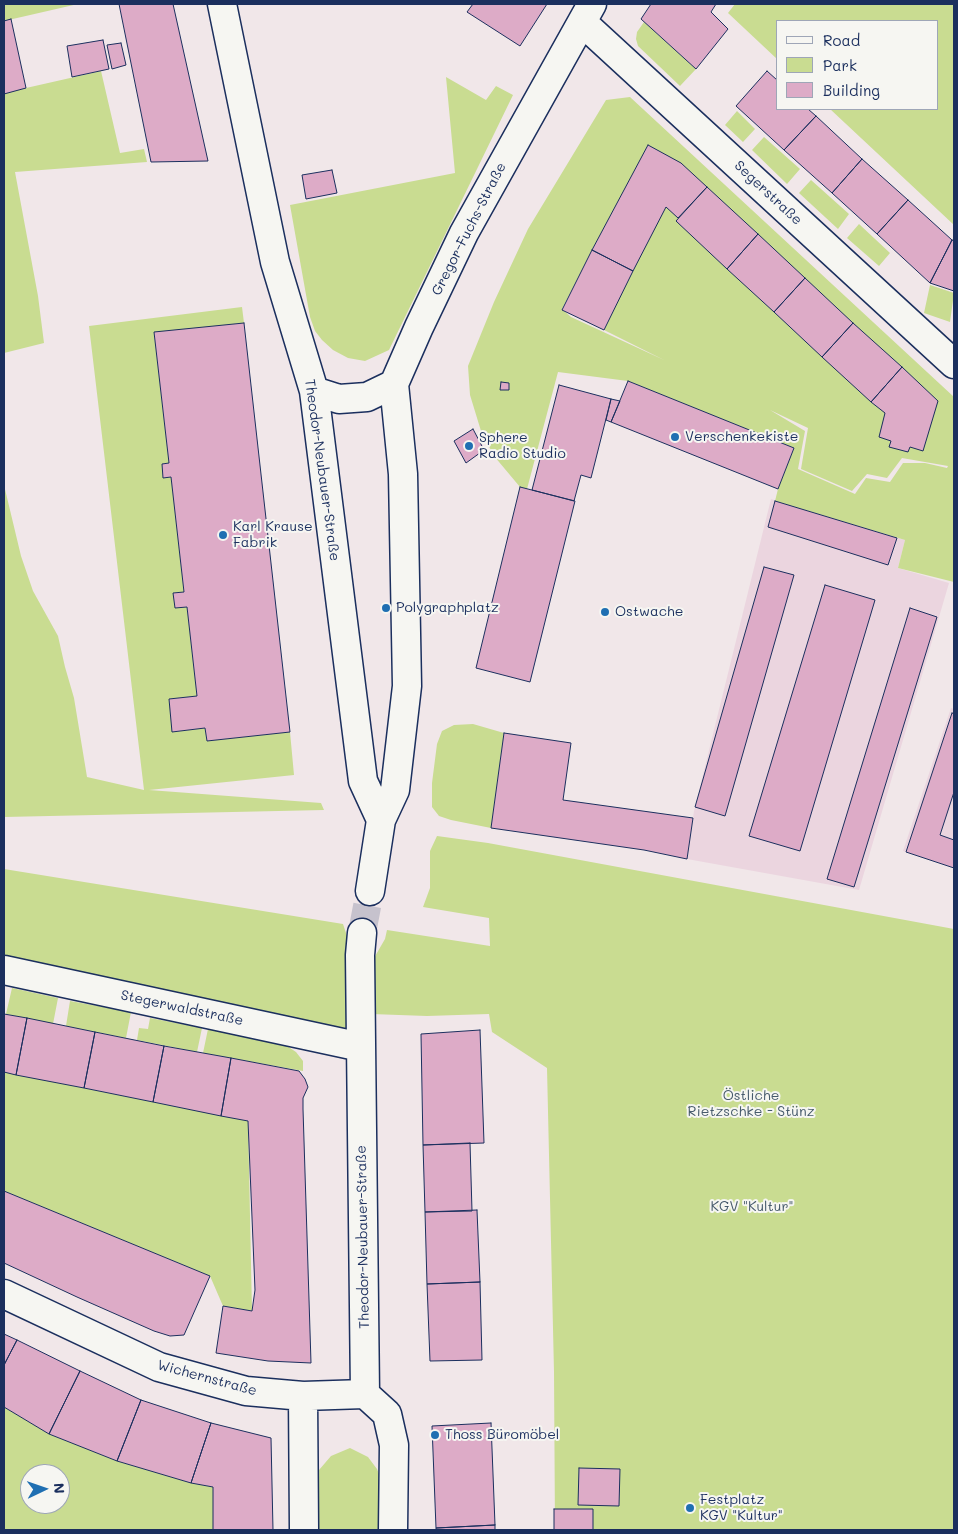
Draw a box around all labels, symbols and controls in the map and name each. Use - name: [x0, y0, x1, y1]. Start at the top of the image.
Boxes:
- legend: [776, 20, 938, 110]
- text: Road: [823, 30, 860, 50]
- text: Park: [823, 55, 857, 75]
- text: Building: [823, 80, 880, 100]
- street label: Segerstraße: [731, 157, 805, 229]
- street label: Gregor-Fuchs-Straße: [428, 160, 510, 298]
- street label: Theodor-Neubauer-Straße: [301, 378, 343, 562]
- place label: Verschenkekiste: [685, 429, 798, 445]
- place label: Sphere Radio Studio: [479, 430, 566, 462]
- marker: Verschenkekiste: [669, 431, 681, 443]
- marker: Sphere Radio Studio: [463, 440, 475, 452]
- place label: Karl Krause Fabrik: [233, 519, 313, 552]
- marker: Karl Krause Fabrik: [217, 529, 229, 541]
- place label: Polygraphplatz: [396, 600, 499, 616]
- marker: Polygraphplatz: [380, 602, 392, 614]
- place label: Ostwache: [615, 604, 683, 620]
- marker: Ostwache: [599, 606, 611, 618]
- street label: Stegerwaldstraße: [119, 987, 245, 1029]
- park label: Östliche Rietzschke - Stünz: [687, 1088, 815, 1120]
- street label: Theodor-Neubauer-Straße: [353, 1145, 373, 1329]
- park label: KGV "Kultur": [711, 1199, 793, 1215]
- street label: Wichernstraße: [155, 1357, 259, 1399]
- place label: Thoss Büromöbel: [445, 1427, 559, 1443]
- marker: Thoss Büromöbel: [429, 1429, 441, 1441]
- north arrow: [20, 1464, 70, 1514]
- text: N: [50, 1482, 69, 1494]
- place label: Festplatz KGV "Kultur": [700, 1492, 783, 1524]
- marker: Festplatz KGV "Kultur": [684, 1502, 696, 1514]

